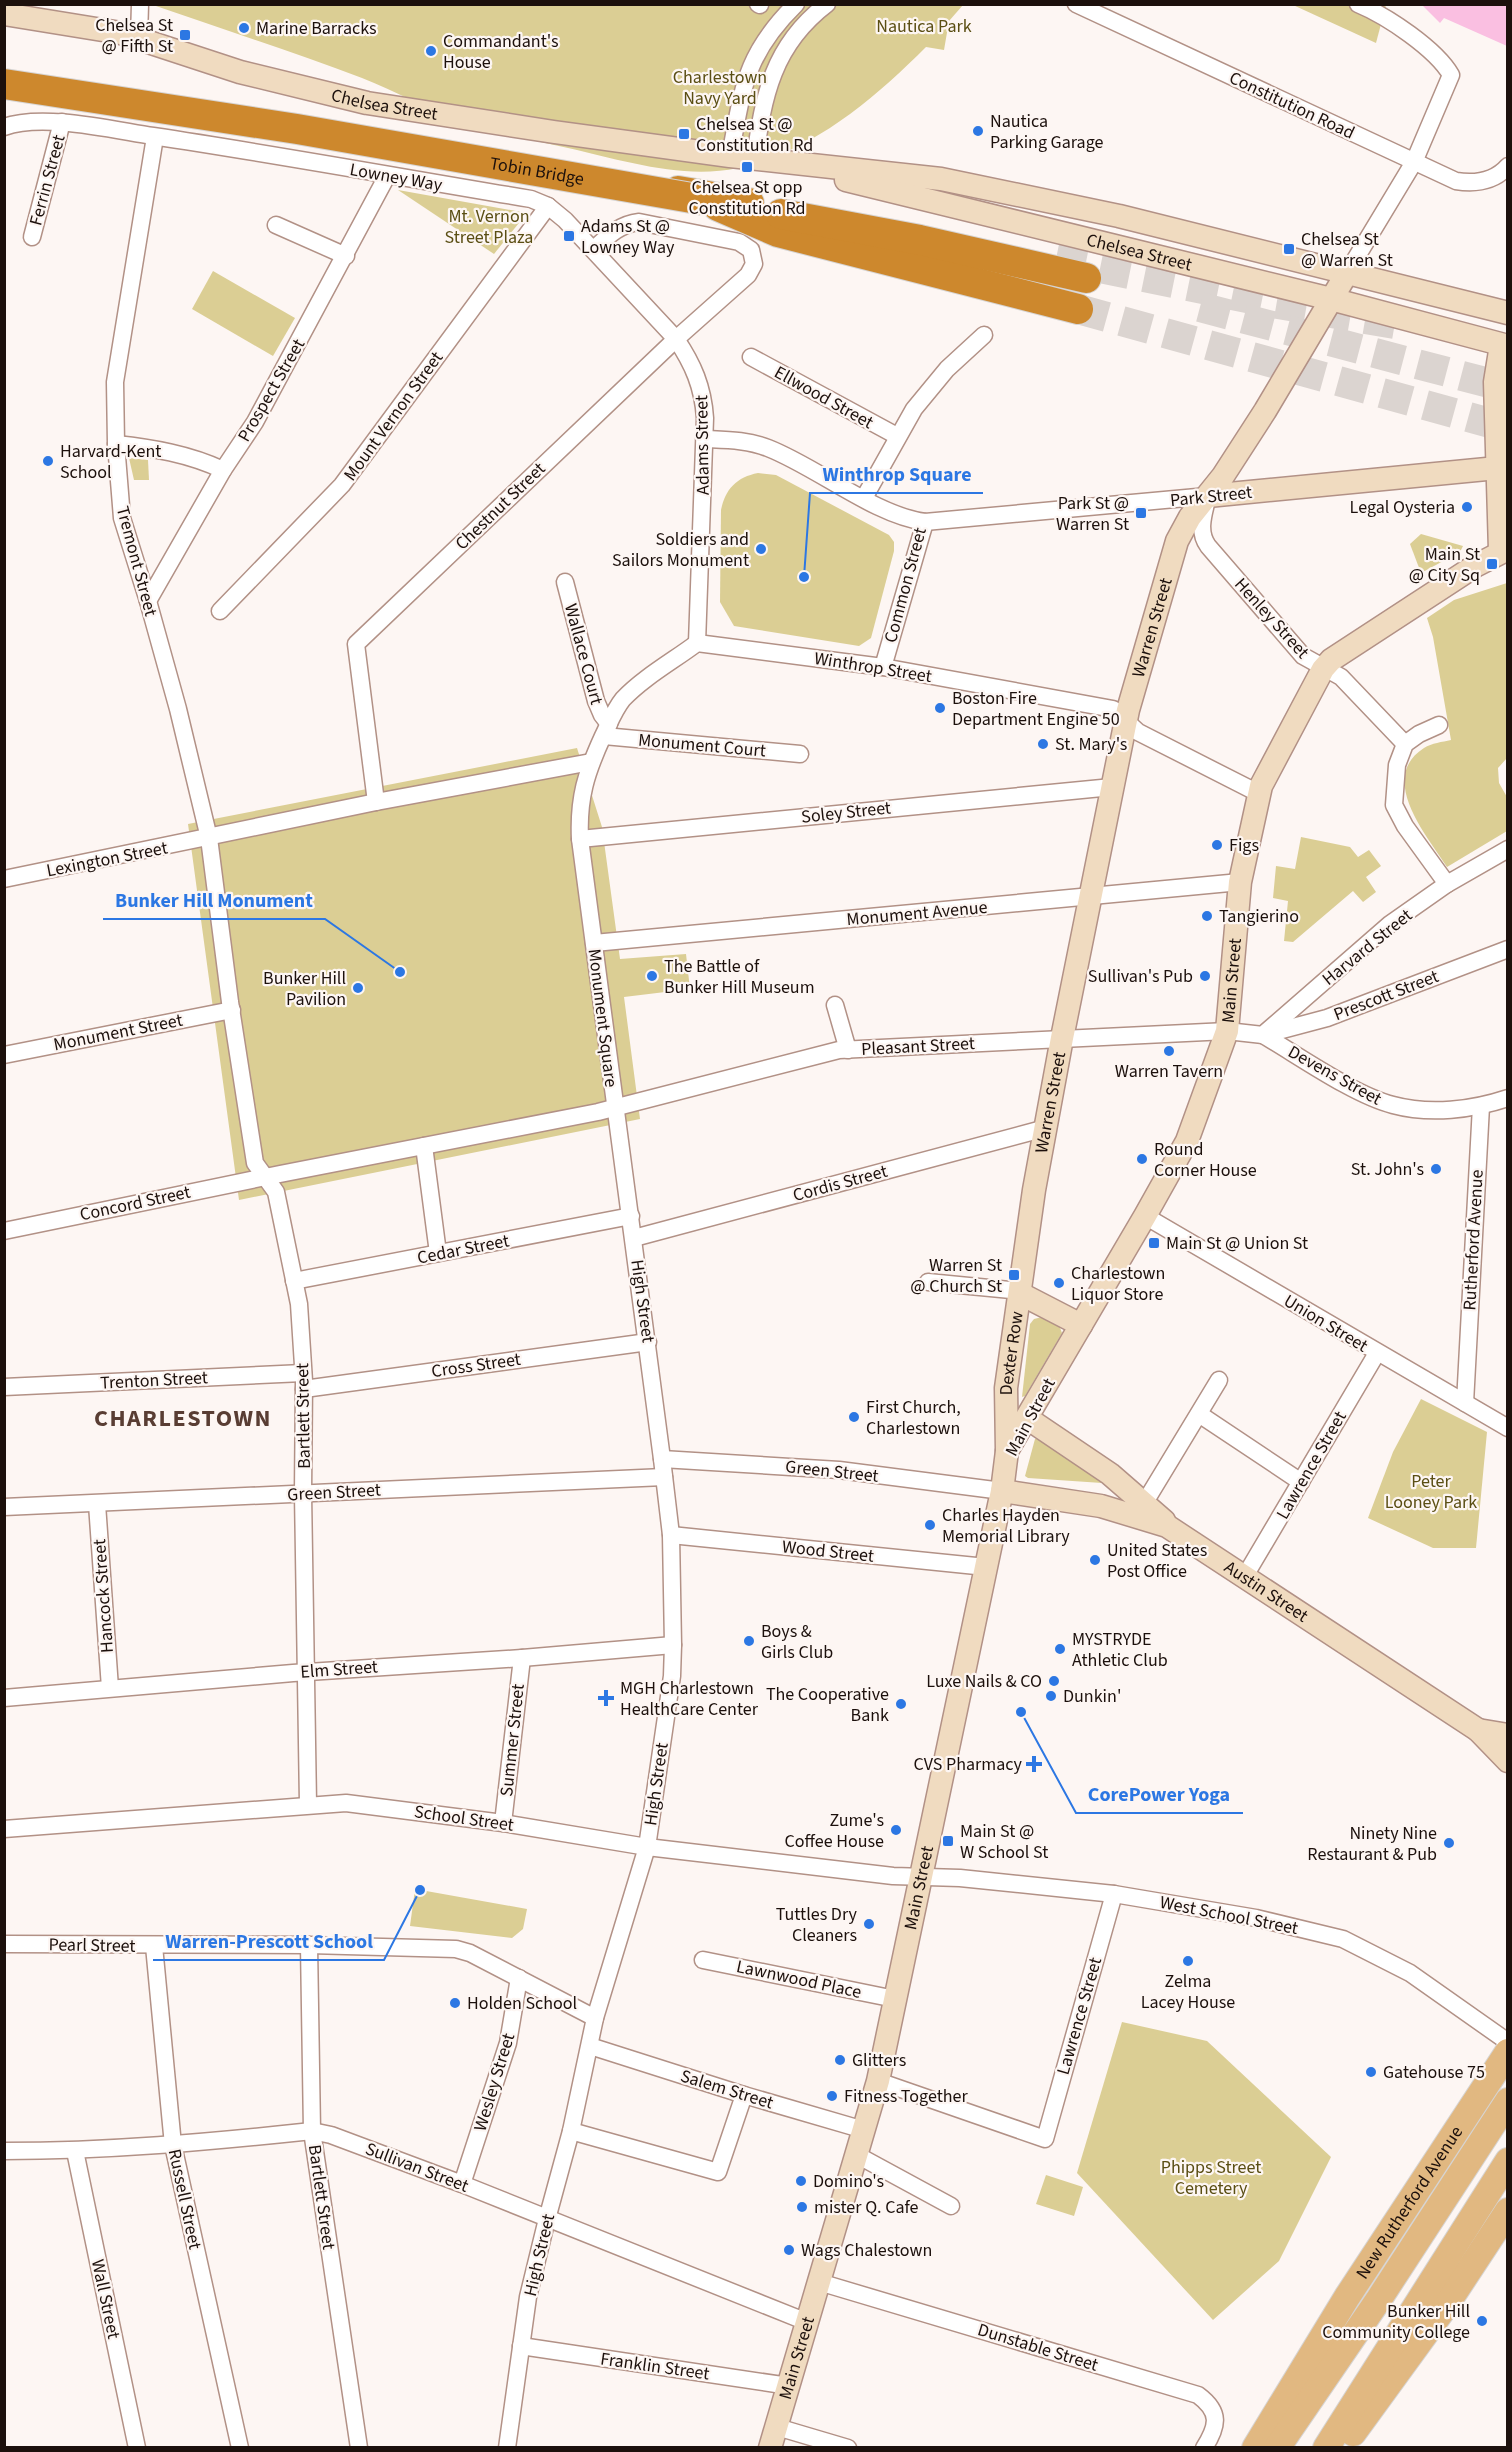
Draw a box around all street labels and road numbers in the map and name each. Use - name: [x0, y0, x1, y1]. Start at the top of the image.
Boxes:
- street label: Constitution Road: [1225, 65, 1359, 145]
- street label: Chelsea Street: [329, 83, 439, 127]
- street label: Ferrin Street: [23, 132, 72, 228]
- street label: Tobin Bridge: [488, 151, 586, 192]
- street label: Lowney Way: [348, 157, 445, 198]
- street label: Chelsea Street: [1084, 227, 1194, 277]
- street label: Prospect Street: [232, 334, 311, 446]
- street label: Mount Vernon Street: [338, 346, 449, 486]
- street label: Ellwood Street: [770, 360, 878, 435]
- street label: Adams Street: [689, 395, 716, 495]
- street label: Chestnut Street: [450, 457, 551, 556]
- street label: Park Street: [1169, 480, 1253, 513]
- street label: Tremont Street: [110, 503, 163, 619]
- street label: Common Street: [878, 525, 933, 645]
- street label: Henley Street: [1228, 572, 1315, 664]
- street label: Warren Street: [1126, 575, 1179, 681]
- street label: Wallace Court: [558, 601, 609, 707]
- street label: Winthrop Street: [812, 646, 934, 689]
- street label: Monument Court: [637, 727, 767, 764]
- street label: Soley Street: [800, 795, 892, 830]
- street label: Lexington Street: [44, 836, 170, 883]
- street label: Monument Avenue: [846, 895, 989, 932]
- street label: Harvard Street: [1317, 903, 1418, 992]
- street label: Main Street: [1216, 937, 1248, 1024]
- street label: Monument Square: [582, 947, 623, 1089]
- street label: Prescott Street: [1330, 964, 1442, 1027]
- street label: Monument Street: [51, 1008, 185, 1057]
- street label: Pleasant Street: [861, 1031, 975, 1062]
- street label: Devens Street: [1283, 1039, 1386, 1111]
- street label: Warren Street: [1029, 1050, 1072, 1155]
- street label: Cordis Street: [790, 1159, 890, 1208]
- street label: Rutherford Avenue: [1457, 1169, 1490, 1311]
- street label: Concord Street: [78, 1180, 193, 1227]
- street label: Cedar Street: [415, 1228, 511, 1271]
- street label: High Street: [624, 1258, 661, 1344]
- street label: Union Street: [1279, 1288, 1373, 1358]
- street label: Dexter Row: [994, 1310, 1030, 1396]
- street label: Cross Street: [430, 1347, 522, 1384]
- street label: Bartlett Street: [290, 1363, 317, 1469]
- street label: Trenton Street: [100, 1365, 209, 1396]
- street label: Main Street: [999, 1374, 1061, 1461]
- street label: Lawrence Street: [1270, 1407, 1353, 1524]
- street label: Green Street: [784, 1454, 880, 1489]
- street label: Green Street: [287, 1478, 381, 1507]
- street label: Wood Street: [781, 1534, 875, 1569]
- street label: Hancock Street: [87, 1538, 120, 1654]
- street label: Austin Street: [1219, 1555, 1313, 1628]
- street label: Elm Street: [299, 1654, 379, 1685]
- street label: Summer Street: [494, 1682, 531, 1798]
- street label: High Street: [638, 1741, 675, 1827]
- street label: School Street: [412, 1799, 515, 1838]
- street label: Main Street: [898, 1844, 940, 1932]
- street label: West School Street: [1158, 1890, 1300, 1941]
- street label: Pearl Street: [48, 1932, 136, 1959]
- street label: Lawnwood Place: [734, 1954, 864, 2005]
- street label: Lawrence Street: [1051, 1955, 1108, 2078]
- street label: Wesley Street: [468, 2030, 521, 2134]
- street label: Salem Street: [677, 2064, 776, 2115]
- street label: New Rutherford Avenue: [1350, 2121, 1469, 2284]
- street label: Sullivan Street: [362, 2136, 472, 2199]
- street label: Bartlett Street: [302, 2143, 341, 2251]
- street label: Russell Street: [162, 2147, 207, 2252]
- street label: High Street: [518, 2212, 561, 2299]
- street label: Wall Street: [85, 2257, 126, 2341]
- street label: Main Street: [773, 2314, 821, 2402]
- street label: Dunstable Street: [975, 2317, 1101, 2378]
- street label: Franklin Street: [599, 2346, 711, 2387]

